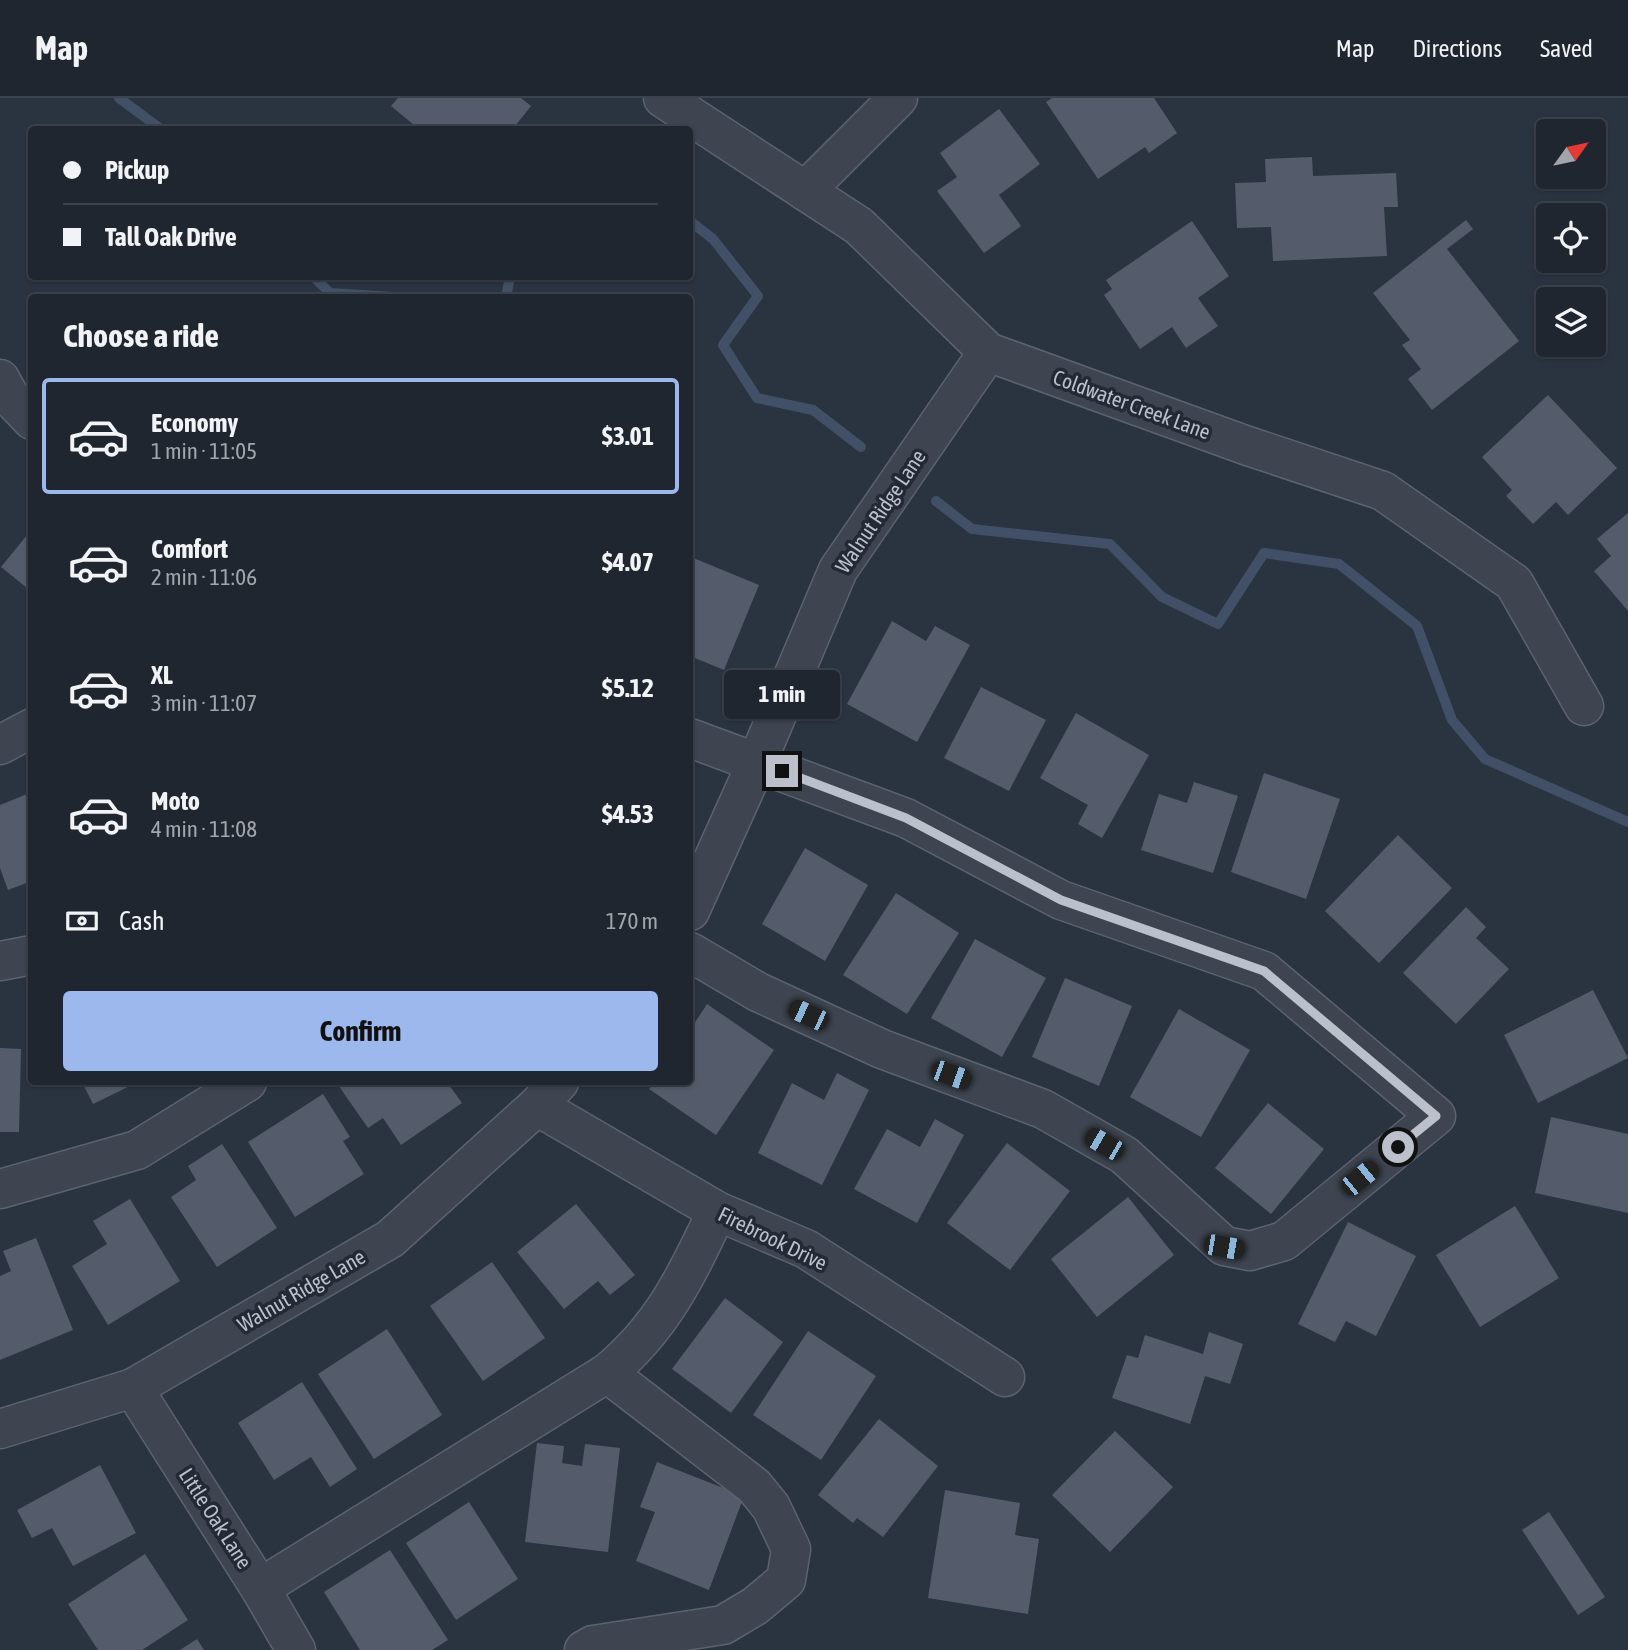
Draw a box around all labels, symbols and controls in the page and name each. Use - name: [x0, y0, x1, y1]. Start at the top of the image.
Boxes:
- text: Map: [35, 29, 88, 67]
- text: Map: [1336, 35, 1374, 62]
- text: Directions: [1412, 35, 1502, 62]
- text: Saved: [1540, 35, 1593, 62]
- north arrow: [1536, 119, 1606, 189]
- map controls: [1536, 119, 1606, 357]
- text: Pickup: [105, 155, 169, 185]
- button: locate: [1536, 203, 1606, 273]
- text: Tall Oak Drive: [105, 222, 237, 252]
- button: layers: [1536, 287, 1606, 357]
- text: Choose a ride: [63, 317, 219, 354]
- street label: Coldwater Creek Lane: [1050, 364, 1214, 444]
- icon: car: [67, 405, 130, 468]
- text: Economy: [151, 408, 238, 438]
- text: $3.01: [602, 421, 654, 451]
- text: 1 min · 11:05: [151, 438, 257, 464]
- street label: Walnut Ridge Lane: [830, 445, 930, 577]
- icon: car: [67, 531, 130, 594]
- text: Comfort: [151, 534, 228, 564]
- text: $4.07: [602, 547, 654, 577]
- text: 2 min · 11:06: [151, 564, 257, 590]
- icon: car: [67, 657, 130, 720]
- text: XL: [151, 660, 173, 690]
- callout: 1 min: [724, 670, 840, 718]
- text: $5.12: [602, 673, 654, 703]
- text: 1 min: [759, 681, 805, 707]
- text: 3 min · 11:07: [151, 690, 257, 716]
- route end: [766, 755, 798, 787]
- icon: car: [67, 783, 130, 846]
- text: Moto: [151, 786, 200, 816]
- text: $4.53: [602, 799, 654, 829]
- text: 4 min · 11:08: [151, 816, 257, 842]
- icon: cash: [63, 902, 101, 940]
- text: Cash: [119, 906, 165, 936]
- text: 170 m: [606, 908, 658, 934]
- button: Confirm: [63, 991, 658, 1071]
- car: [785, 997, 832, 1033]
- car: [928, 1058, 975, 1092]
- car: [1081, 1124, 1128, 1164]
- route start: [1382, 1131, 1414, 1163]
- car: [1338, 1157, 1383, 1199]
- street label: Firebrook Drive: [715, 1201, 831, 1275]
- car: [1202, 1233, 1247, 1261]
- street label: Walnut Ridge Lane: [233, 1244, 369, 1336]
- street label: Little Oak Lane: [175, 1463, 257, 1573]

